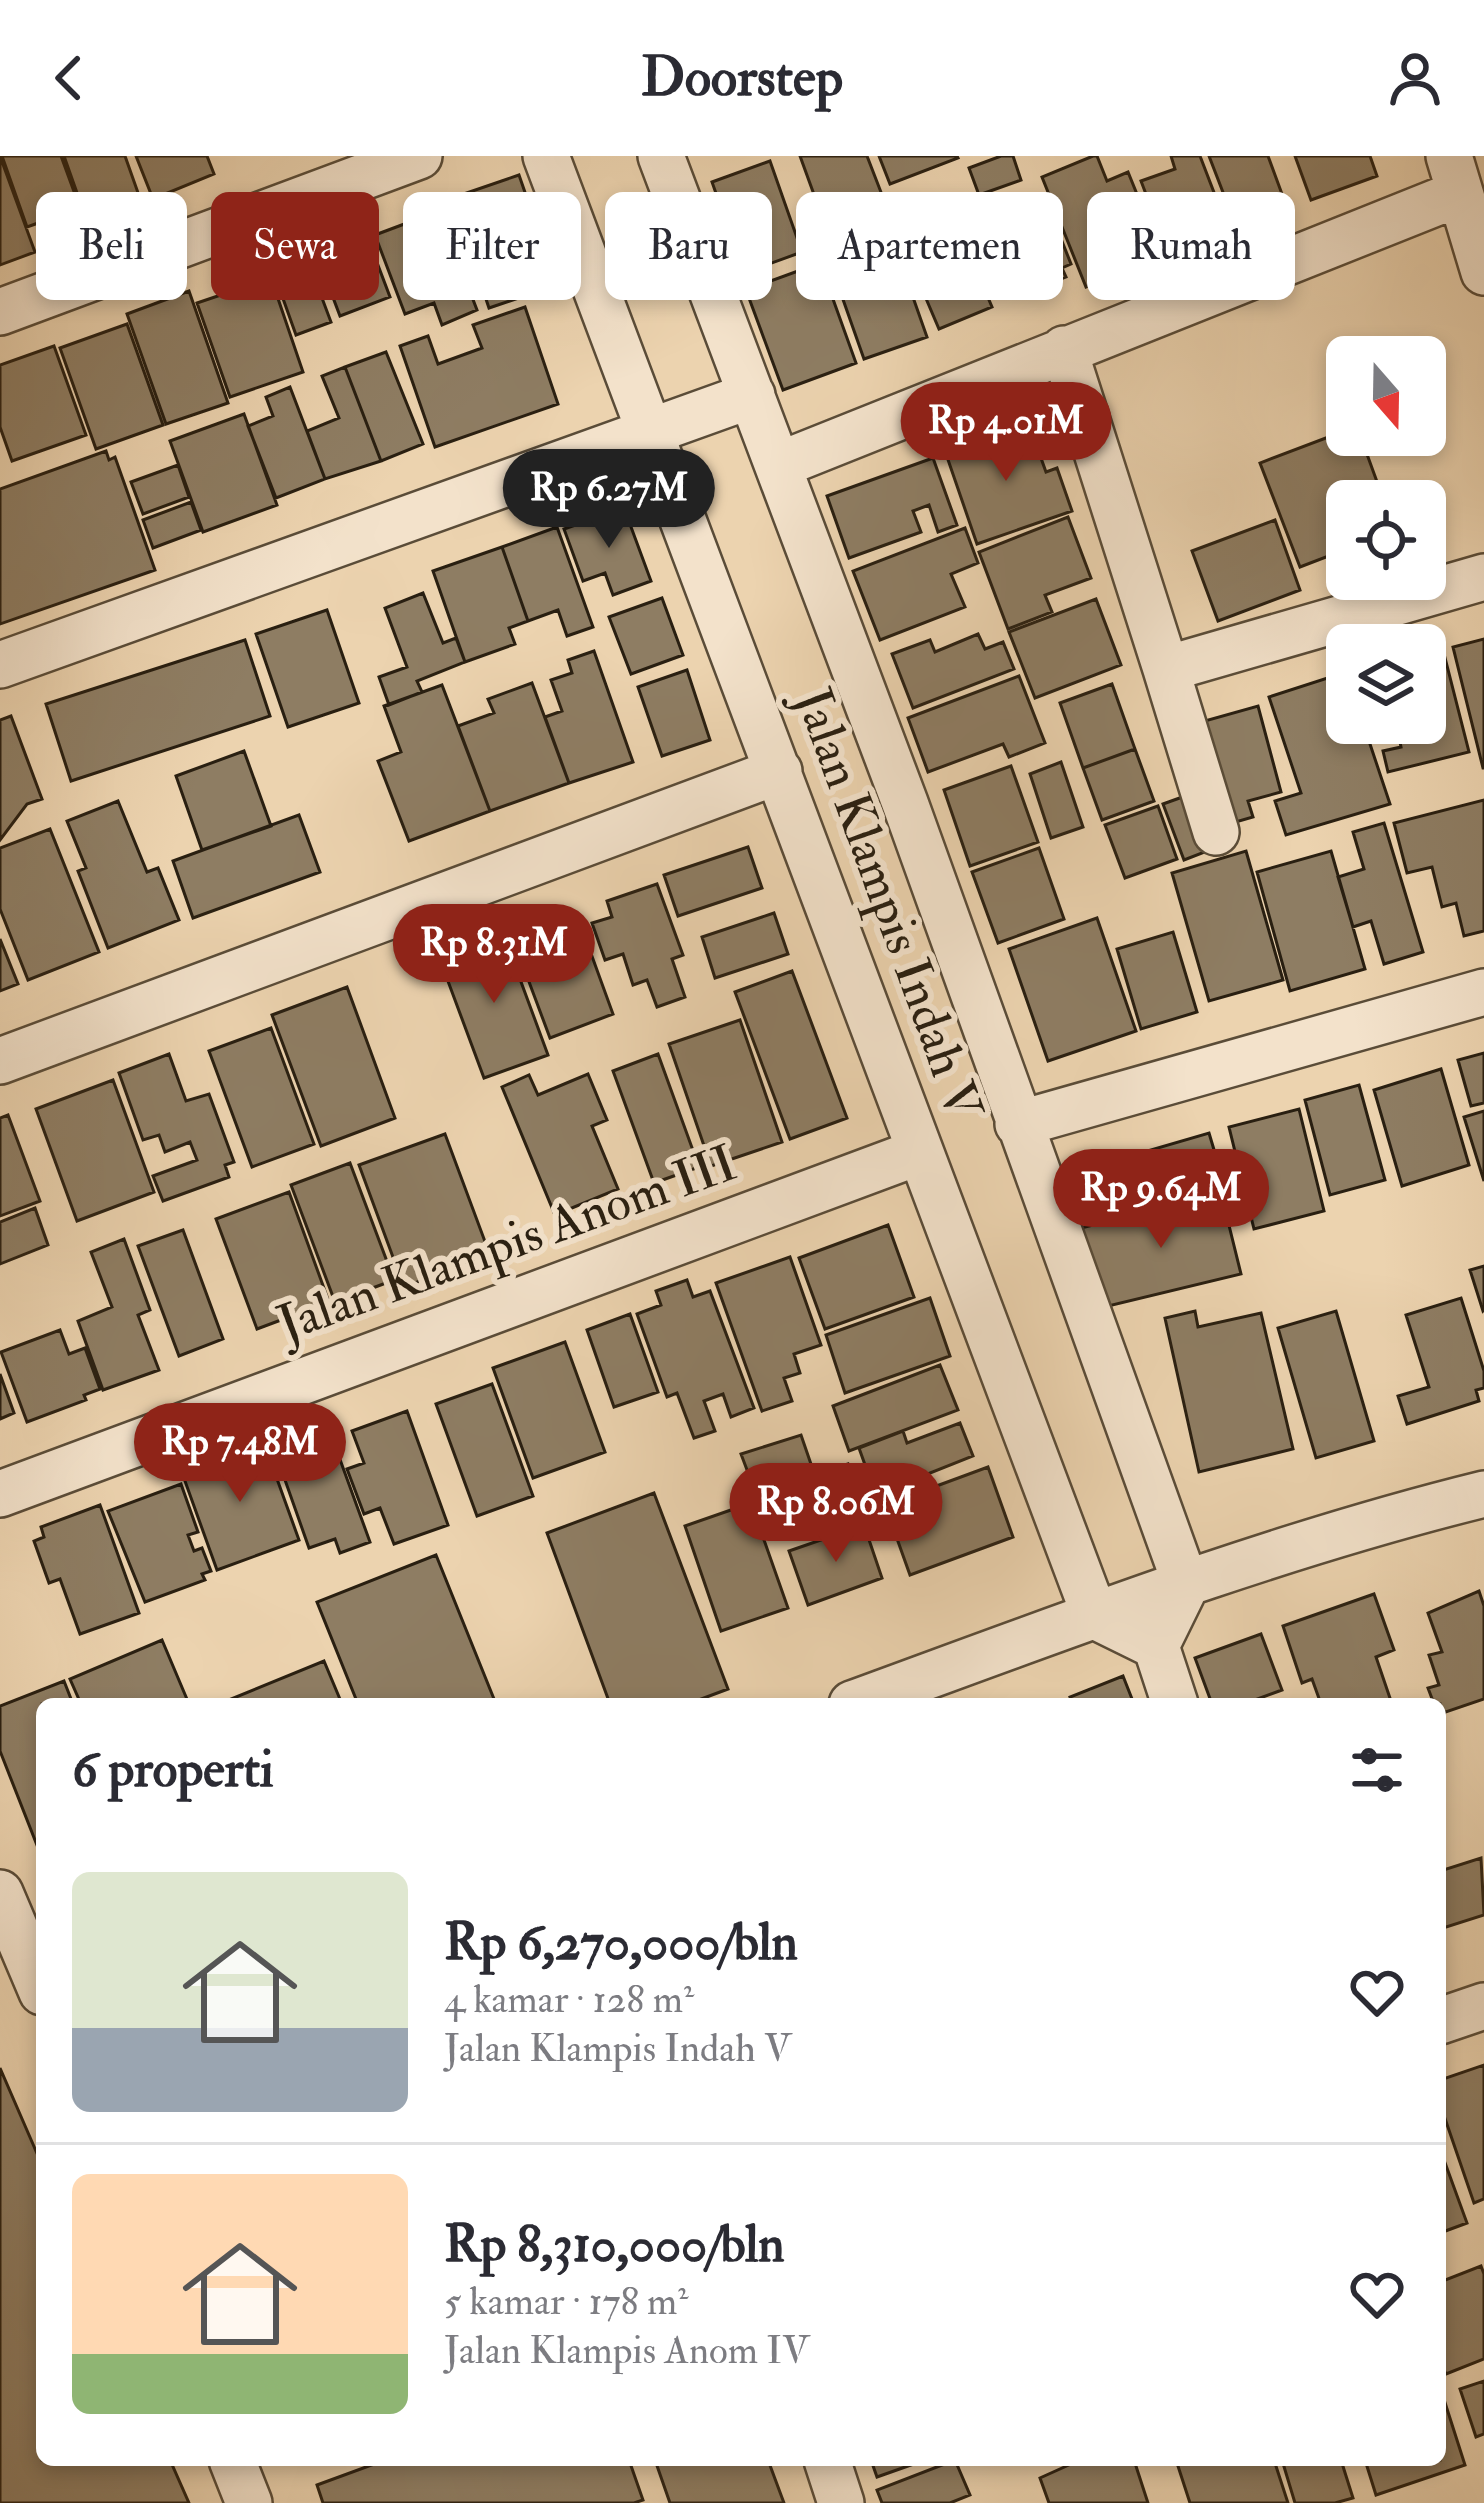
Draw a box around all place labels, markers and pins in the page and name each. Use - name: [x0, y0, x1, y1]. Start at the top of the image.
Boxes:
- pin: Rp 4.01M: [882, 382, 1130, 484]
- pin: Rp 6.27M: [485, 449, 733, 551]
- pin: Rp 8.31M: [370, 904, 618, 1006]
- pin: Rp 9.64M: [1037, 1149, 1285, 1251]
- pin: Rp 7.48M: [116, 1403, 364, 1505]
- pin: Rp 8.06M: [712, 1463, 960, 1565]

